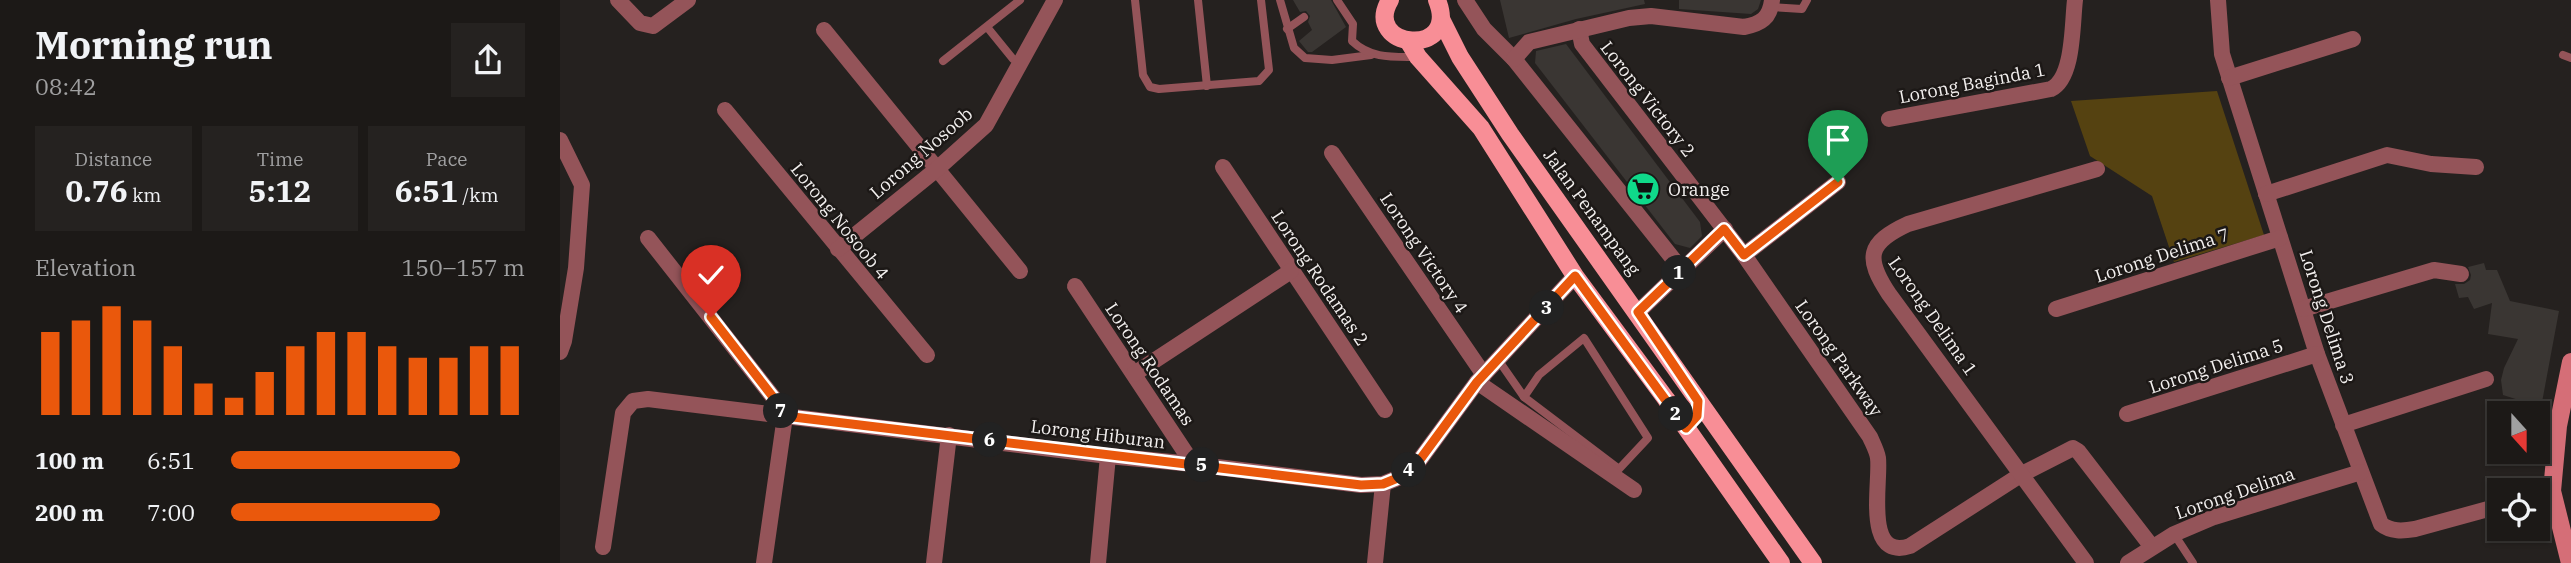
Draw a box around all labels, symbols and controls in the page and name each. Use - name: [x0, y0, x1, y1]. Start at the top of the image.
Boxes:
- text: Morning run: [35, 20, 273, 69]
- button: share: [451, 23, 525, 97]
- street label: Lorong Victory 2: [1596, 37, 1700, 161]
- street label: Lorong Baginda 1: [1897, 58, 2047, 108]
- text: 08:42: [35, 71, 97, 101]
- street label: Lorong Nosoob: [865, 102, 977, 204]
- pin: [1808, 110, 1868, 182]
- icon: arrive: [1819, 121, 1857, 159]
- street label: Jalan Penampang: [1539, 144, 1646, 280]
- text: Distance: [75, 147, 152, 171]
- text: Time: [257, 147, 303, 171]
- text: Pace: [426, 147, 468, 171]
- street label: Lorong Nosoob 4: [786, 158, 894, 284]
- supermarket icon: Orange: [1624, 170, 1662, 208]
- text: 0.76: [65, 171, 128, 210]
- text: 5:12: [248, 171, 312, 210]
- text: 6:51: [395, 171, 458, 210]
- place label: Orange: [1668, 178, 1730, 201]
- text: km: [128, 183, 161, 207]
- text: /km: [458, 183, 499, 207]
- street label: Lorong Victory 4: [1375, 188, 1473, 318]
- street label: Lorong Rodamas 2: [1266, 206, 1374, 350]
- street label: Lorong Delima 7: [2092, 222, 2232, 288]
- pin: [681, 245, 741, 317]
- street label: Lorong Delima 3: [2294, 247, 2360, 387]
- text: Elevation: [35, 252, 136, 282]
- text: 150–157 m: [401, 252, 525, 282]
- street label: Lorong Delima 1: [1883, 252, 1983, 380]
- icon: check: [692, 256, 730, 294]
- pin: 1: [1662, 256, 1696, 290]
- text: 1: [1673, 260, 1684, 284]
- pin: 3: [1530, 290, 1564, 326]
- text: 3: [1541, 295, 1552, 319]
- street label: Lorong Parkway: [1790, 295, 1888, 421]
- street label: Lorong Rodamas: [1100, 298, 1200, 430]
- street label: Lorong Delima 5: [2146, 333, 2286, 399]
- pin: 7: [764, 394, 798, 428]
- pin: 2: [1658, 396, 1694, 432]
- text: 7: [775, 398, 786, 422]
- text: 2: [1670, 401, 1681, 425]
- north arrow: [2487, 401, 2550, 464]
- map controls: [2487, 401, 2550, 541]
- street label: Lorong Hiburan: [1029, 414, 1167, 454]
- pin: 6: [972, 422, 1008, 458]
- text: 6: [984, 427, 995, 451]
- text: 100 m: [35, 445, 104, 475]
- text: 6:51: [147, 445, 195, 475]
- pin: 5: [1184, 448, 1220, 482]
- text: 5: [1196, 452, 1207, 476]
- pin: 4: [1392, 452, 1426, 488]
- text: 4: [1403, 457, 1414, 481]
- street label: Lorong Delima: [2172, 462, 2298, 524]
- button: locate: [2487, 478, 2550, 541]
- text: 200 m: [35, 497, 104, 527]
- text: 7:00: [147, 497, 195, 527]

